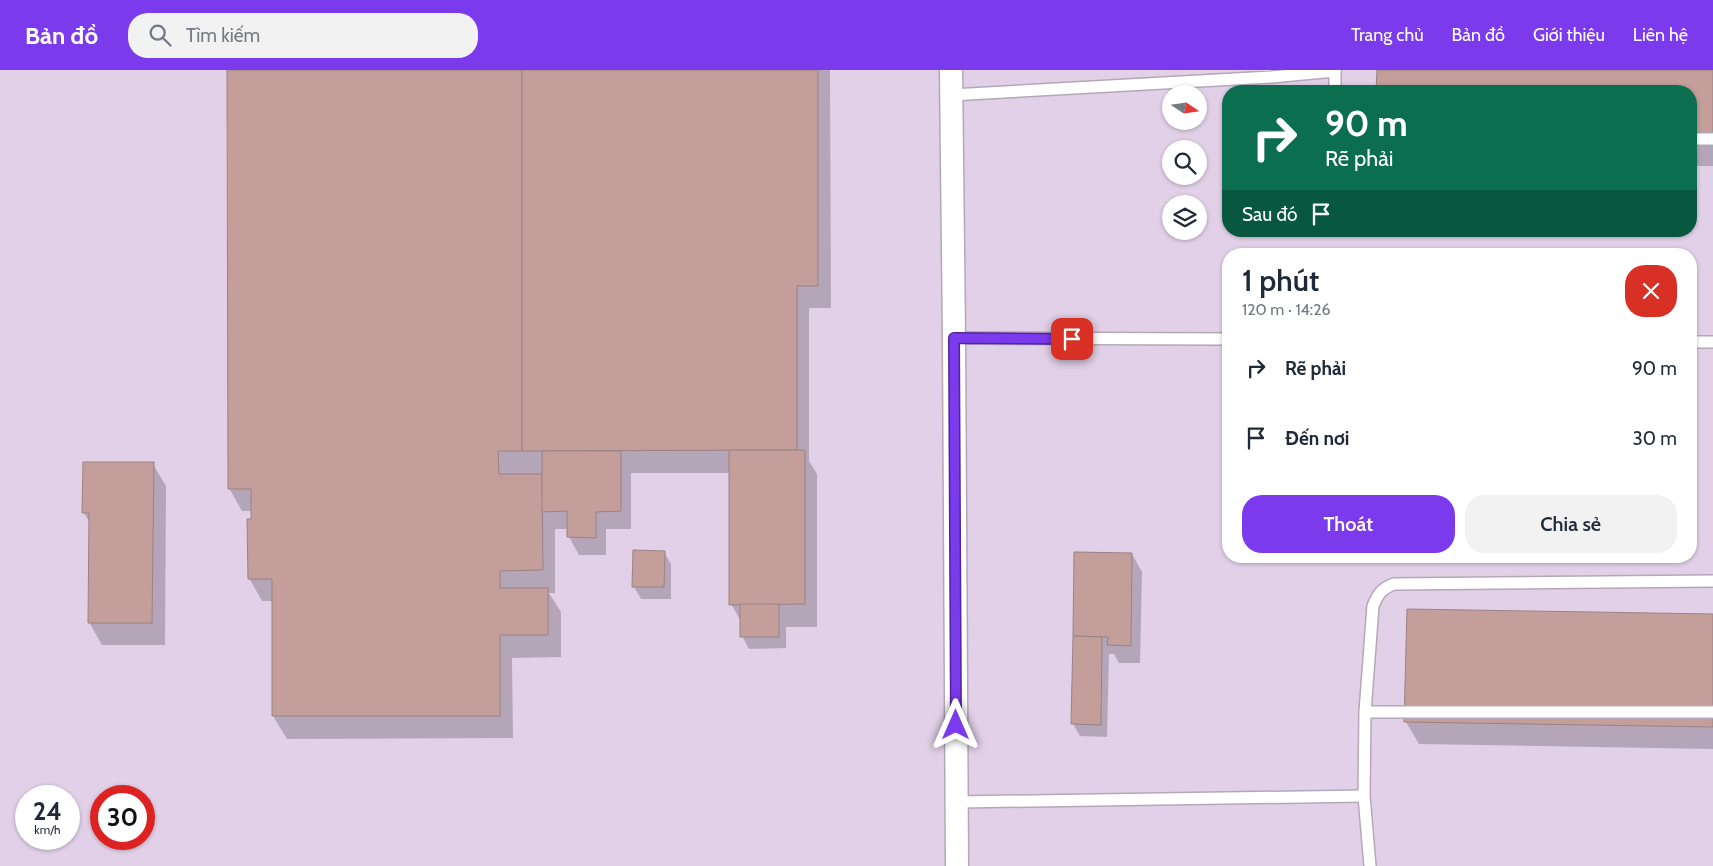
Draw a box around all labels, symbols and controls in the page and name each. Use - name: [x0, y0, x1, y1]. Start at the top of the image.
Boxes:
- search box: [128, 13, 478, 58]
- text: Bản đồ: [25, 21, 98, 50]
- icon: search: [146, 21, 174, 49]
- text: Tìm kiếm: [186, 24, 260, 47]
- text: Trang chủ: [1351, 24, 1424, 46]
- text: Bản đồ: [1452, 24, 1505, 46]
- text: Giới thiệu: [1533, 24, 1605, 46]
- text: Liên hệ: [1633, 24, 1688, 46]
- north arrow: [1162, 85, 1208, 130]
- map controls: [1162, 85, 1207, 240]
- text: 90 m: [1325, 102, 1408, 145]
- icon: right: [1242, 105, 1307, 170]
- button: search: [1162, 140, 1207, 185]
- text: Rẽ phải: [1325, 145, 1393, 172]
- button: layers: [1162, 195, 1207, 240]
- icon: arrive: [1307, 200, 1335, 228]
- text: Sau đó: [1242, 203, 1297, 226]
- text: 1 phút: [1242, 262, 1319, 299]
- button: close: [1625, 265, 1677, 317]
- text: 120 m · 14:26: [1242, 300, 1331, 319]
- pin: [1051, 318, 1093, 360]
- icon: arrive: [1058, 325, 1086, 353]
- icon: right: [1242, 354, 1270, 382]
- text: Rẽ phải: [1285, 357, 1346, 380]
- text: 90 m: [1632, 357, 1677, 380]
- icon: arrive: [1242, 424, 1270, 452]
- text: Đến nơi: [1285, 427, 1349, 450]
- text: 30 m: [1633, 427, 1677, 450]
- button: Thoát: [1242, 495, 1455, 553]
- button: Chia sẻ: [1465, 495, 1677, 553]
- position arrow: [929, 698, 981, 750]
- speed limit sign: 30: [90, 785, 155, 850]
- text: 24: [33, 796, 62, 826]
- text: km/h: [34, 822, 61, 837]

